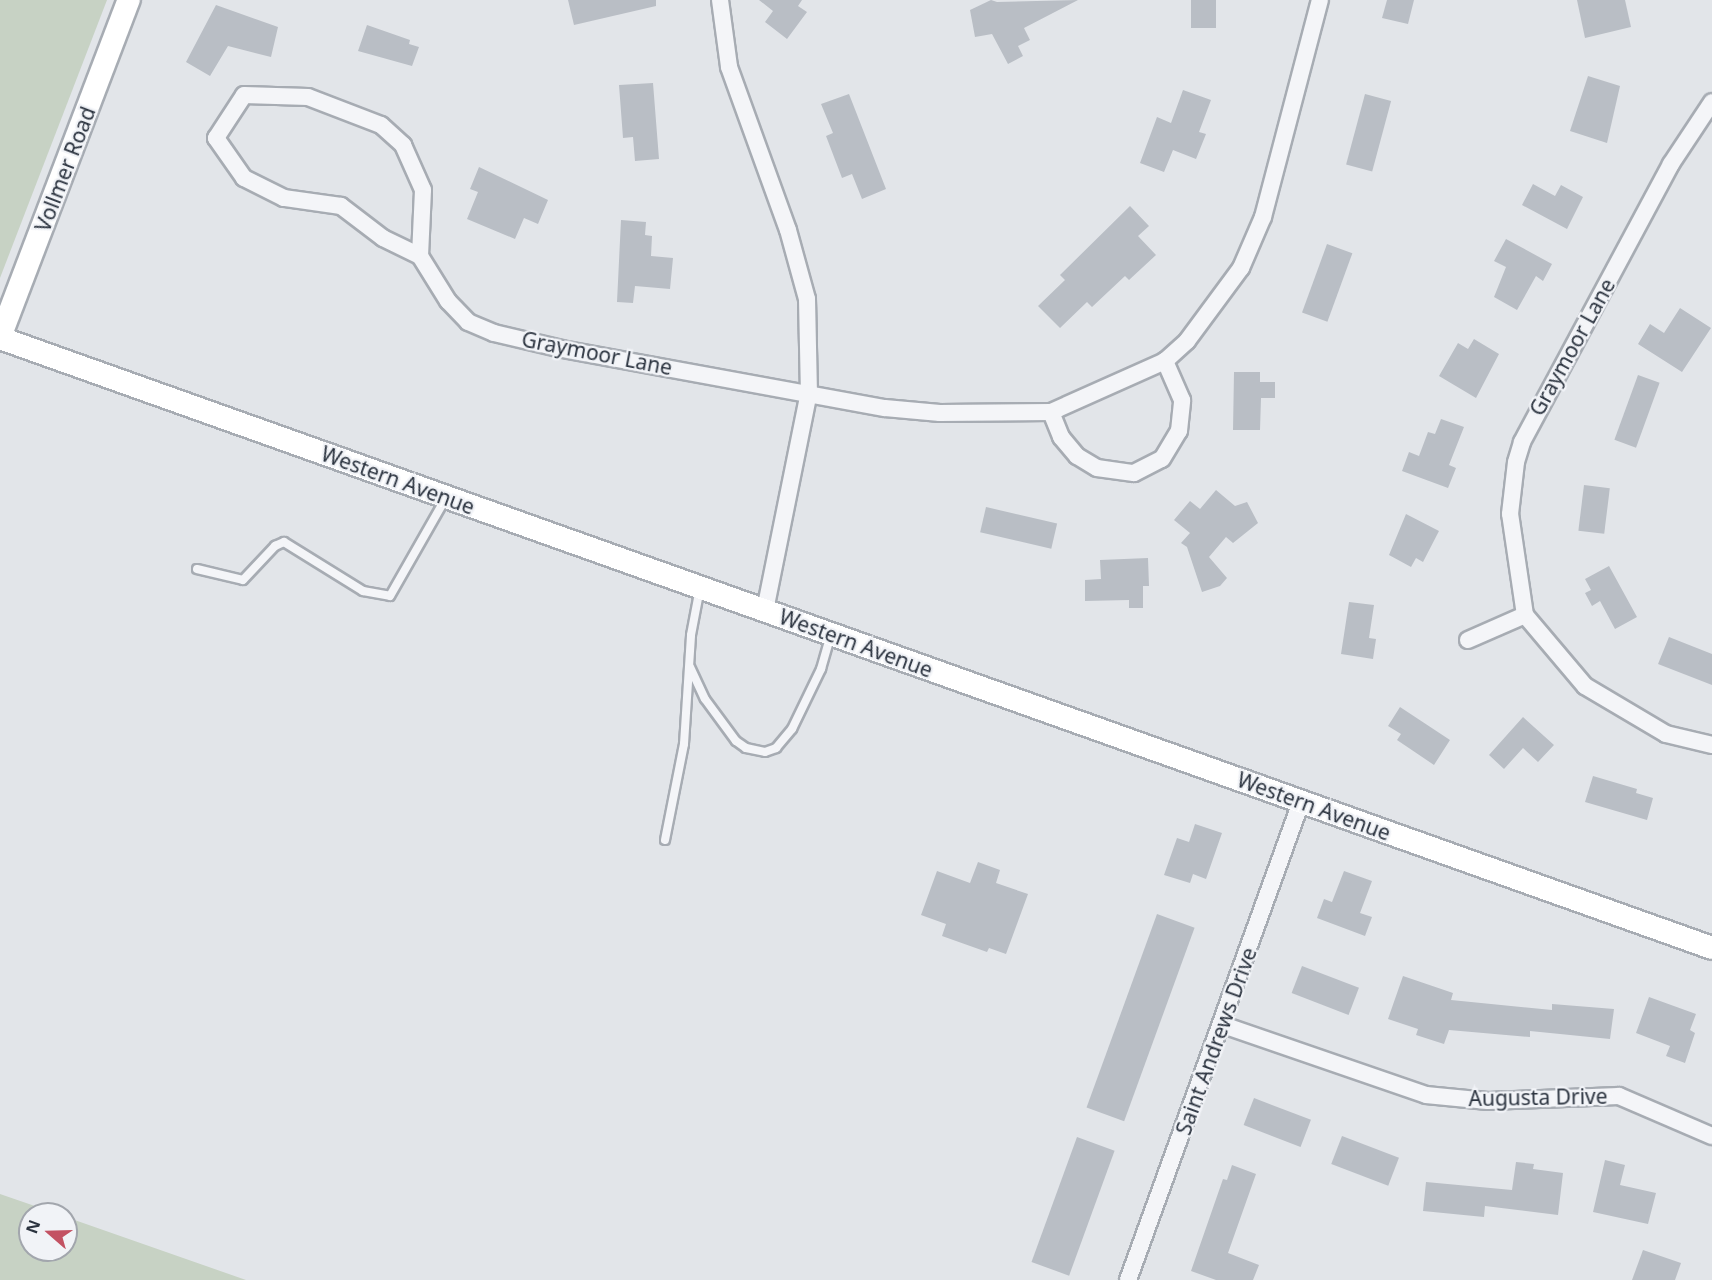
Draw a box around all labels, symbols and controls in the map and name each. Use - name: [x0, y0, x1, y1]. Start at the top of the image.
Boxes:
- street label: Vollmer Road: [30, 103, 100, 235]
- street label: Graymoor Lane: [1524, 274, 1620, 420]
- street label: Graymoor Lane: [520, 326, 674, 380]
- street label: Western Avenue: [318, 441, 478, 519]
- street label: Western Avenue: [776, 604, 936, 682]
- street label: Western Avenue: [1234, 767, 1394, 845]
- street label: Saint Andrews Drive: [1170, 944, 1262, 1138]
- street label: Augusta Drive: [1468, 1083, 1608, 1111]
- north arrow: [18, 1202, 78, 1262]
- text: N: [20, 1217, 46, 1236]

